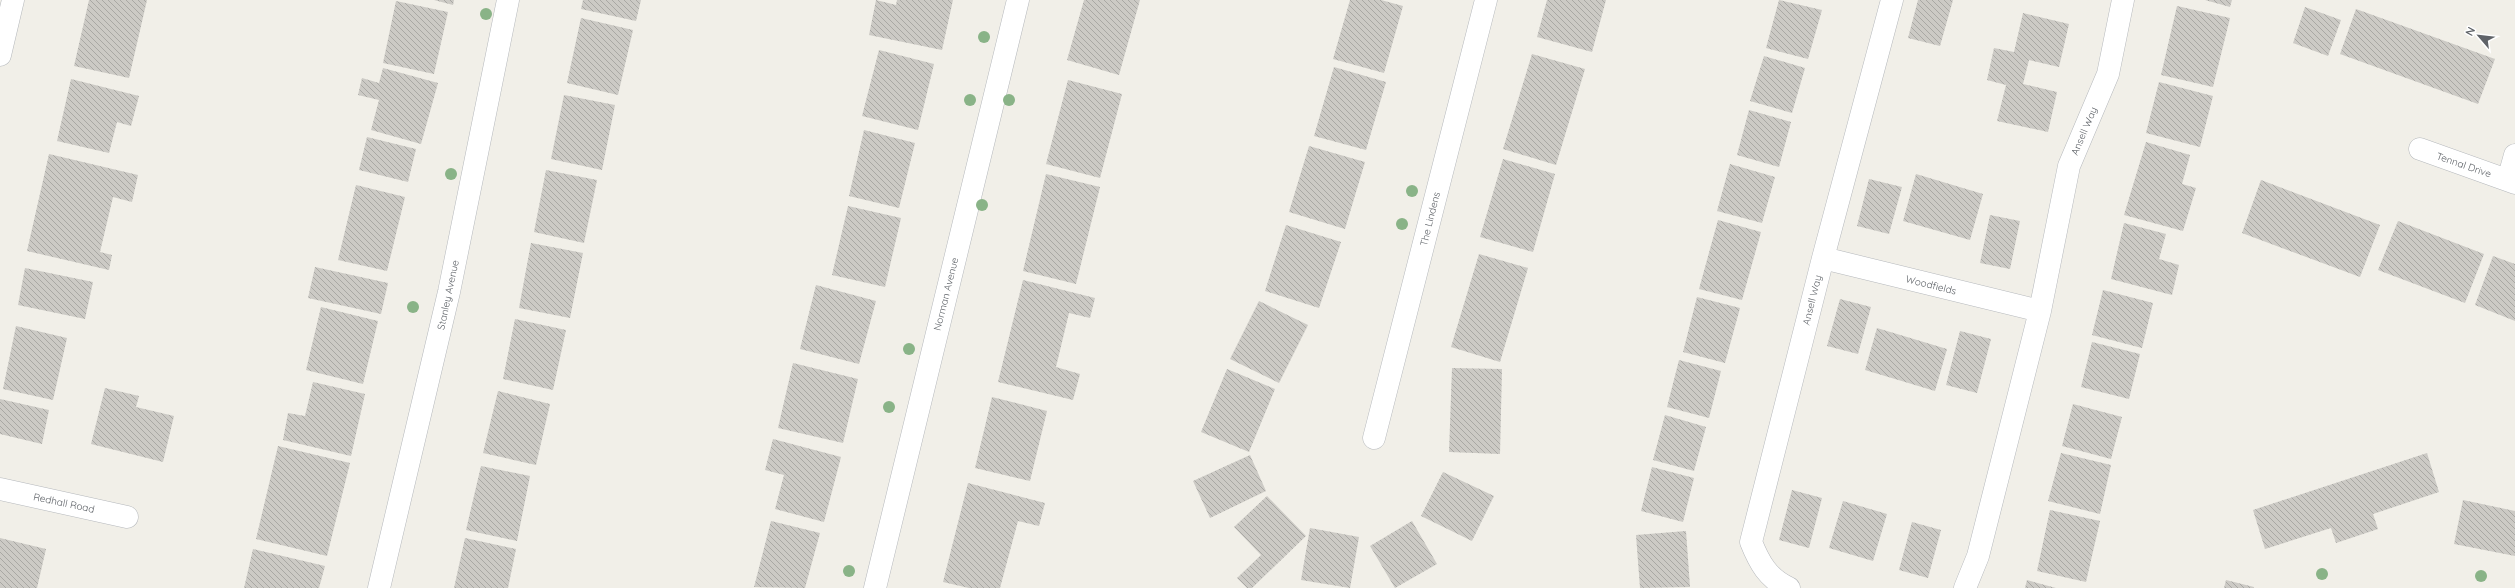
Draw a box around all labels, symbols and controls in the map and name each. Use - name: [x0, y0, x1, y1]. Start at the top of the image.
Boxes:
- north arrow: [2459, 16, 2499, 56]
- text: N: [2462, 24, 2478, 38]
- street label: Ansell Way: [2068, 105, 2100, 157]
- street label: Tennal Drive: [2435, 150, 2493, 181]
- street label: The Lindens: [1417, 190, 1443, 248]
- street label: Norman Avenue: [931, 256, 961, 332]
- street label: Stanley Avenue: [434, 258, 462, 331]
- street label: Woodfields: [1904, 272, 1958, 298]
- street label: Ansell Way: [1799, 274, 1825, 326]
- street label: Redhall Road: [32, 490, 96, 516]

